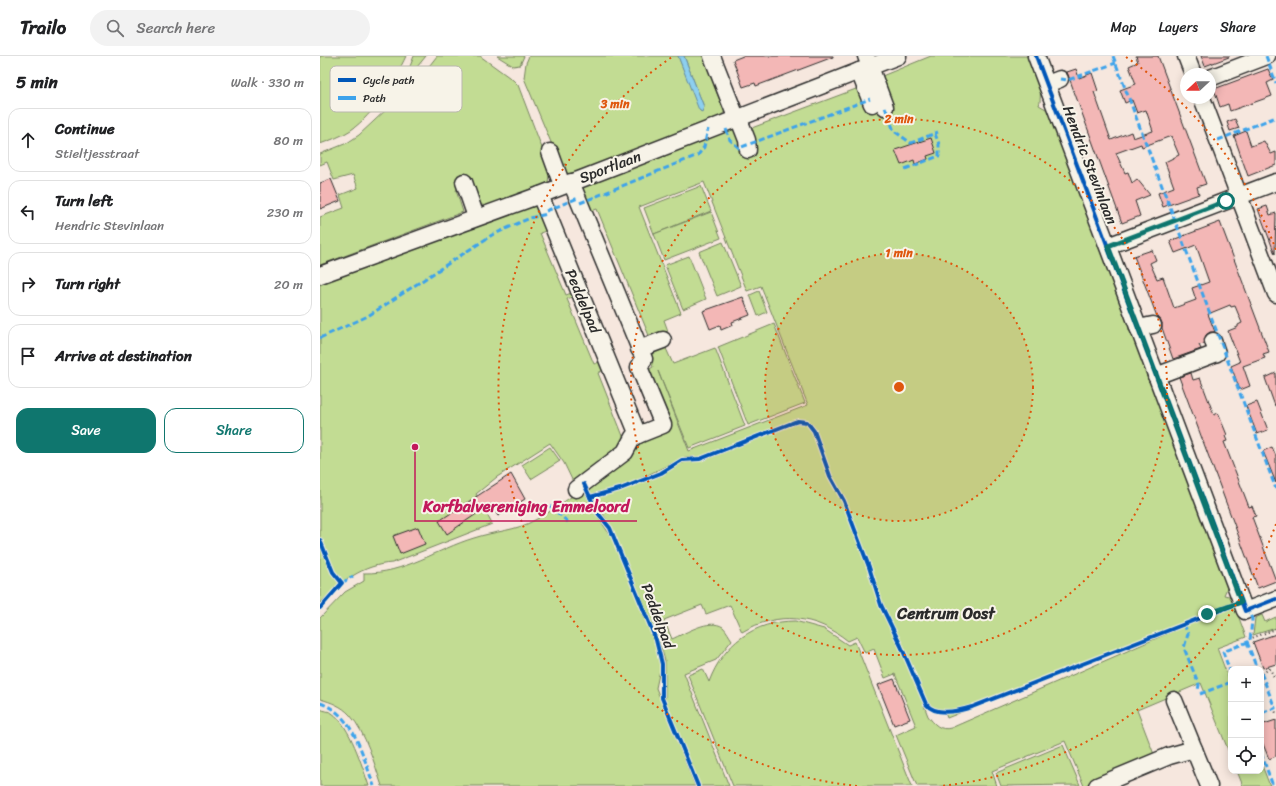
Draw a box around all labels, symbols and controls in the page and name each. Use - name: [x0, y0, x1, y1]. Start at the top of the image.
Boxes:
- search box: [90, 10, 370, 46]
- text: Trailo: [20, 11, 66, 44]
- text: Search here: [136, 15, 215, 41]
- text: Map: [1111, 15, 1136, 40]
- text: Layers: [1158, 15, 1198, 40]
- text: Share: [1220, 15, 1256, 40]
- icon: search: [104, 17, 126, 39]
- legend: [330, 66, 462, 112]
- text: 5 min: [16, 67, 58, 97]
- north arrow: [1180, 68, 1216, 104]
- text: Walk · 330 m: [231, 71, 304, 94]
- text: Cycle path: [363, 71, 415, 90]
- text: Path: [363, 89, 386, 108]
- text: 3 min: [600, 93, 630, 115]
- street label: Hendric Stevinlaan: [1055, 102, 1125, 228]
- text: 2 min: [883, 108, 914, 130]
- text: Continue: [55, 116, 115, 142]
- icon: ahead: [17, 129, 39, 151]
- text: 80 m: [274, 129, 303, 152]
- text: Stieltjesstraat: [55, 142, 139, 165]
- street label: Sportlaan: [575, 143, 645, 191]
- text: Turn left: [55, 188, 113, 214]
- route start: [1217, 192, 1235, 210]
- icon: left: [17, 201, 39, 223]
- text: 230 m: [267, 201, 303, 224]
- text: Hendric Stevinlaan: [55, 214, 164, 237]
- text: 1 min: [885, 242, 913, 264]
- street label: Peddelpad: [558, 265, 609, 338]
- text: Turn right: [55, 271, 120, 297]
- icon: right: [17, 273, 39, 295]
- text: 20 m: [274, 273, 303, 296]
- text: Arrive at destination: [55, 343, 192, 369]
- icon: arrive: [17, 345, 39, 367]
- centre of rings: [892, 380, 906, 394]
- button: Save: [16, 408, 156, 453]
- button: Share: [164, 408, 304, 453]
- text: Korfbalvereniging Emmeloord: [422, 492, 631, 521]
- callout: Korfbalvereniging Emmeloord: [415, 493, 637, 521]
- street label: Peddelpad: [634, 580, 683, 653]
- district label: Centrum Oost: [896, 599, 996, 628]
- route end: [1198, 605, 1216, 623]
- map controls: [1228, 666, 1264, 774]
- button: +: [1228, 666, 1264, 702]
- button: −: [1228, 702, 1264, 738]
- button: locate: [1228, 738, 1264, 774]

